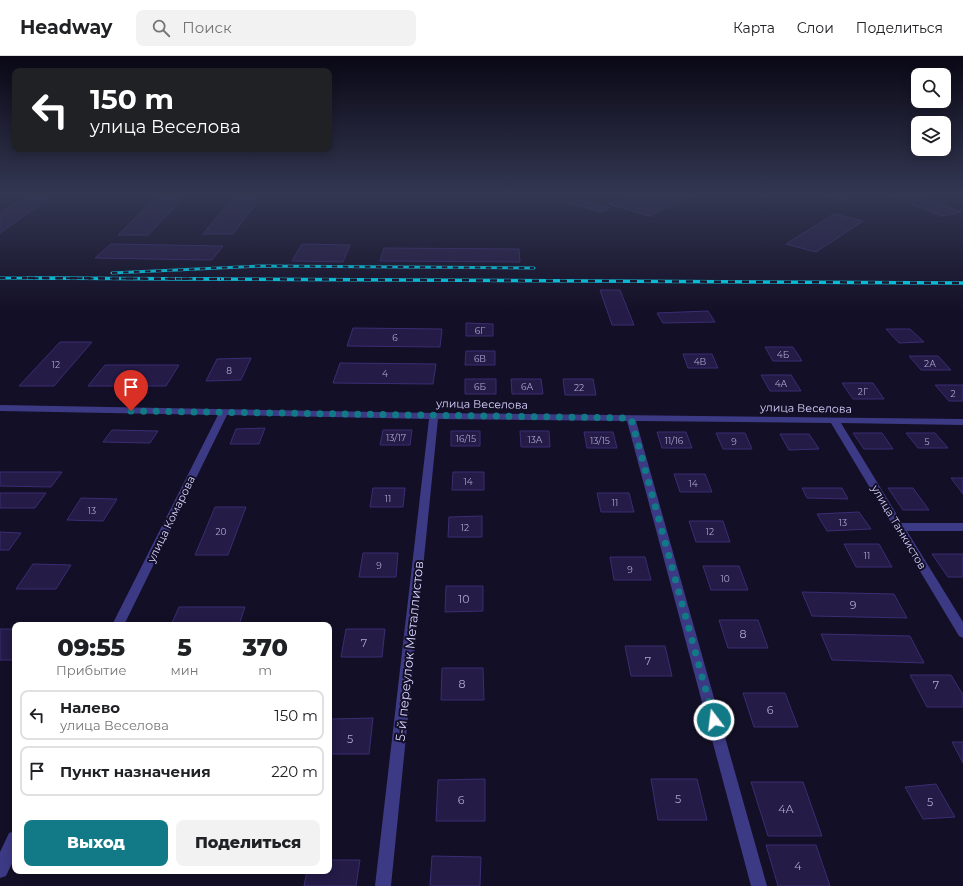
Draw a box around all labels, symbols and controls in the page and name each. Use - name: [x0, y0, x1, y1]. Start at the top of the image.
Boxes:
- search box: [136, 10, 416, 46]
- text: Headway: [20, 16, 112, 39]
- icon: search: [150, 17, 172, 39]
- text: Поиск: [182, 18, 232, 37]
- text: Карта: [733, 19, 775, 37]
- text: Слои: [797, 19, 834, 37]
- text: Поделиться: [856, 19, 943, 37]
- map controls: [911, 68, 951, 156]
- button: search: [911, 68, 951, 108]
- text: 150 m: [90, 82, 174, 116]
- icon: left: [24, 84, 76, 136]
- text: улица Веселова: [90, 116, 241, 138]
- button: layers: [911, 116, 951, 156]
- house number: 6Г: [475, 325, 486, 336]
- house number: 6: [392, 332, 398, 343]
- house number: 4Б: [777, 349, 790, 360]
- house number: 6В: [474, 353, 486, 364]
- house number: 4В: [694, 356, 707, 367]
- house number: 2А: [924, 358, 936, 369]
- house number: 12: [52, 359, 60, 370]
- house number: 8: [226, 365, 232, 376]
- house number: 4: [382, 368, 388, 379]
- pin: [114, 370, 148, 411]
- icon: arrive: [120, 376, 142, 398]
- house number: 4А: [775, 378, 788, 389]
- house number: 6Б: [474, 381, 486, 392]
- house number: 6А: [521, 381, 533, 392]
- house number: 22: [574, 382, 584, 393]
- house number: 2Г: [858, 386, 869, 397]
- house number: 2: [950, 388, 956, 399]
- street label: улица Веселова: [435, 396, 528, 412]
- street label: улица Веселова: [759, 400, 852, 416]
- house number: 13/17: [386, 432, 406, 443]
- house number: 16/15: [456, 433, 476, 444]
- house number: 13А: [527, 434, 543, 445]
- house number: 13/15: [590, 435, 610, 446]
- house number: 11/16: [665, 435, 684, 446]
- house number: 9: [731, 436, 737, 447]
- house number: 5: [924, 436, 930, 447]
- street label: улица Комарова: [144, 474, 198, 565]
- house number: 14: [463, 476, 473, 487]
- house number: 14: [688, 478, 698, 489]
- street label: улица Танкистов: [868, 481, 930, 572]
- house number: 11: [385, 493, 391, 504]
- house number: 11: [612, 497, 618, 508]
- house number: 13: [88, 505, 96, 516]
- house number: 13: [839, 517, 847, 528]
- house number: 12: [461, 522, 469, 533]
- house number: 20: [215, 526, 227, 537]
- house number: 12: [706, 526, 714, 537]
- house number: 11: [864, 550, 870, 561]
- house number: 9: [376, 560, 382, 571]
- street label: 5-й переулок Металлистов: [392, 560, 426, 742]
- house number: 9: [627, 564, 633, 575]
- house number: 10: [720, 573, 730, 584]
- house number: 10: [458, 592, 470, 606]
- house number: 9: [850, 598, 857, 612]
- house number: 8: [739, 627, 747, 641]
- text: 09:55: [57, 633, 125, 662]
- text: 5: [177, 633, 192, 662]
- text: 370: [243, 633, 288, 662]
- house number: 7: [361, 636, 367, 650]
- house number: 7: [645, 654, 651, 668]
- text: Прибытие: [56, 662, 127, 678]
- text: мин: [171, 662, 199, 678]
- text: m: [258, 662, 272, 678]
- house number: 8: [458, 677, 466, 691]
- house number: 7: [933, 678, 939, 692]
- text: Налево: [60, 698, 120, 717]
- position arrow: [693, 699, 735, 741]
- house number: 6: [767, 703, 774, 717]
- icon: left: [26, 704, 48, 726]
- text: 150 m: [274, 706, 318, 725]
- text: улица Веселова: [60, 717, 169, 733]
- house number: 5: [347, 732, 353, 746]
- icon: arrive: [26, 760, 48, 782]
- text: Пункт назначения: [60, 762, 211, 781]
- text: 220 m: [271, 762, 318, 781]
- house number: 5: [675, 792, 681, 806]
- house number: 6: [458, 793, 465, 807]
- house number: 5: [927, 795, 933, 809]
- house number: 4А: [778, 802, 795, 816]
- button: Выход: [24, 820, 168, 866]
- button: Поделиться: [176, 820, 320, 866]
- house number: 4: [794, 859, 802, 873]

